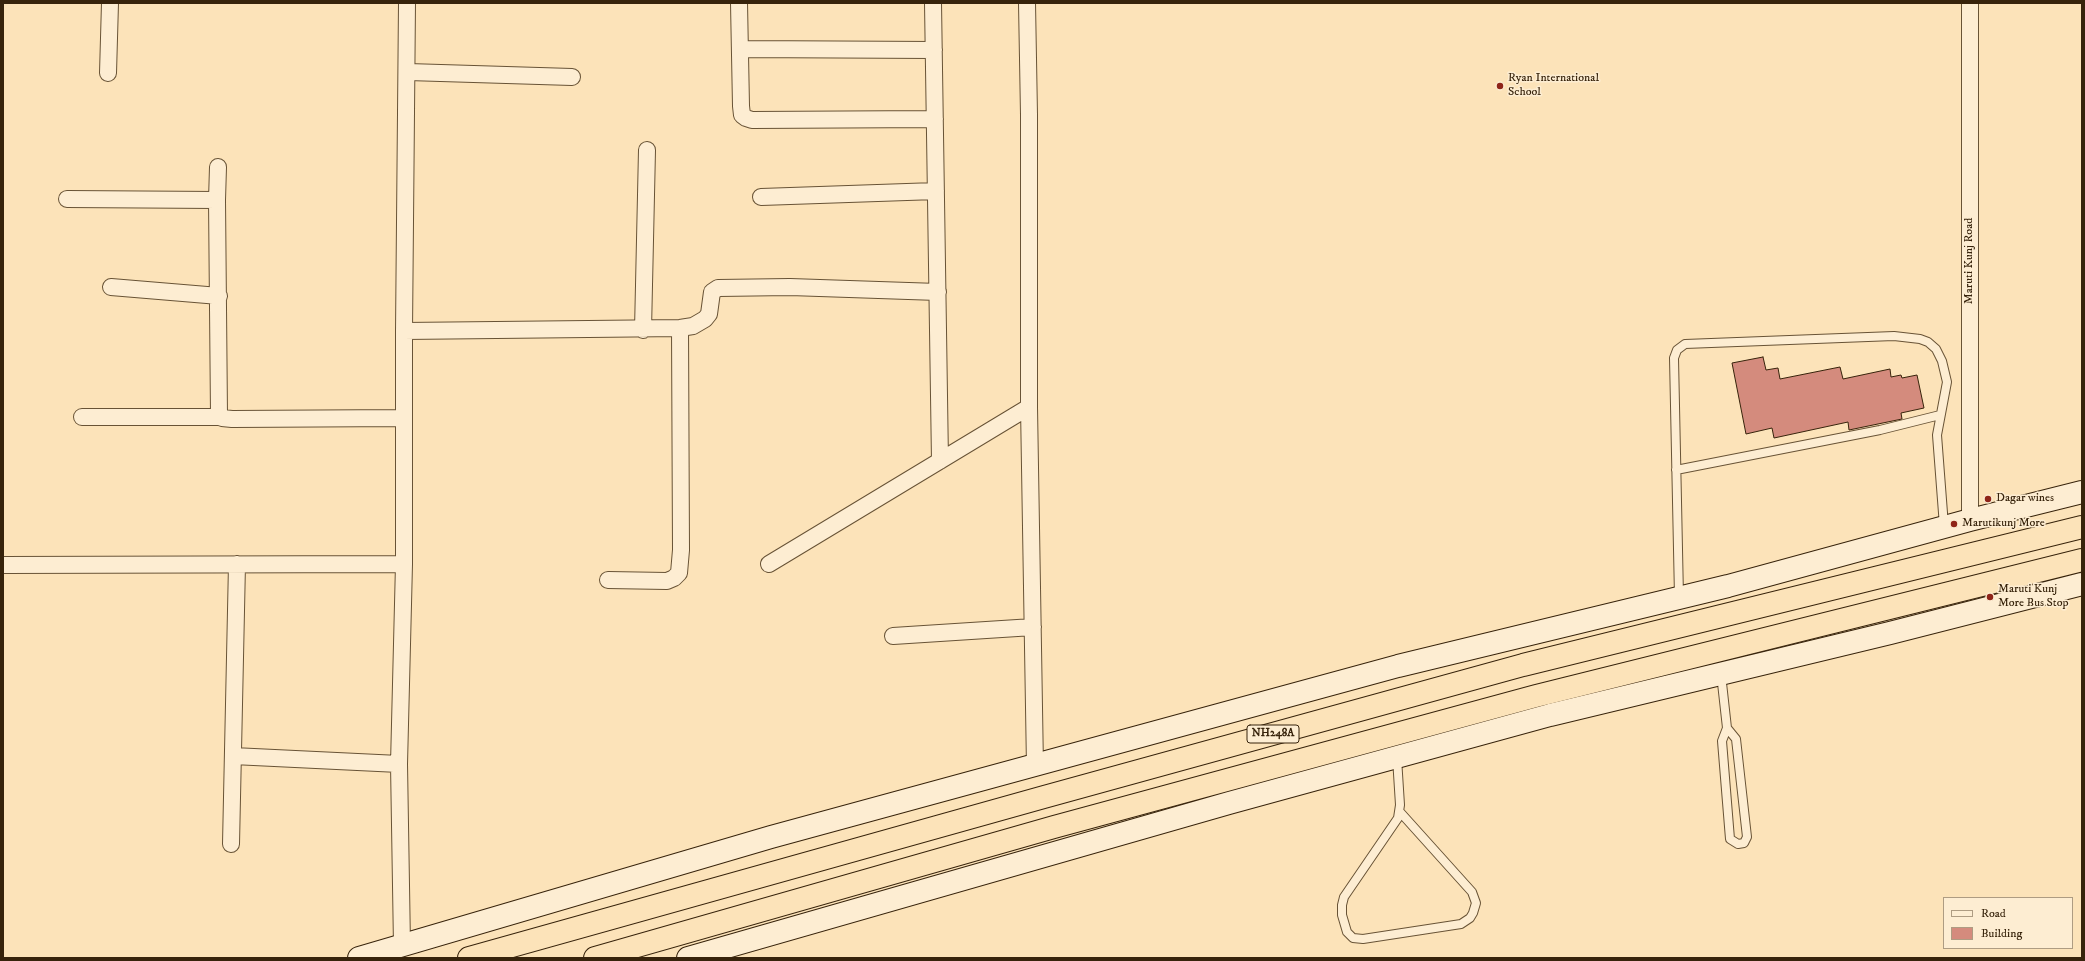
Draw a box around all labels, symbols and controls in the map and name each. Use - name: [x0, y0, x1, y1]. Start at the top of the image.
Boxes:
- place label: Ryan International School: [1508, 72, 1599, 100]
- marker: Ryan International School: [1495, 81, 1505, 91]
- street label: Maruti Kunj Road: [1963, 218, 1977, 304]
- place label: Dagar wines: [1996, 492, 2054, 506]
- marker: Dagar wines: [1983, 494, 1993, 504]
- place label: Marutikunj More: [1962, 517, 2045, 531]
- marker: Marutikunj More: [1949, 519, 1959, 529]
- place label: Maruti Kunj More Bus Stop: [1998, 583, 2069, 611]
- marker: Maruti Kunj More Bus Stop: [1985, 592, 1995, 602]
- road number: NH248A: [1247, 725, 1299, 743]
- legend: [1943, 897, 2073, 949]
- text: Road: [1981, 906, 2006, 921]
- text: Building: [1981, 926, 2022, 941]

